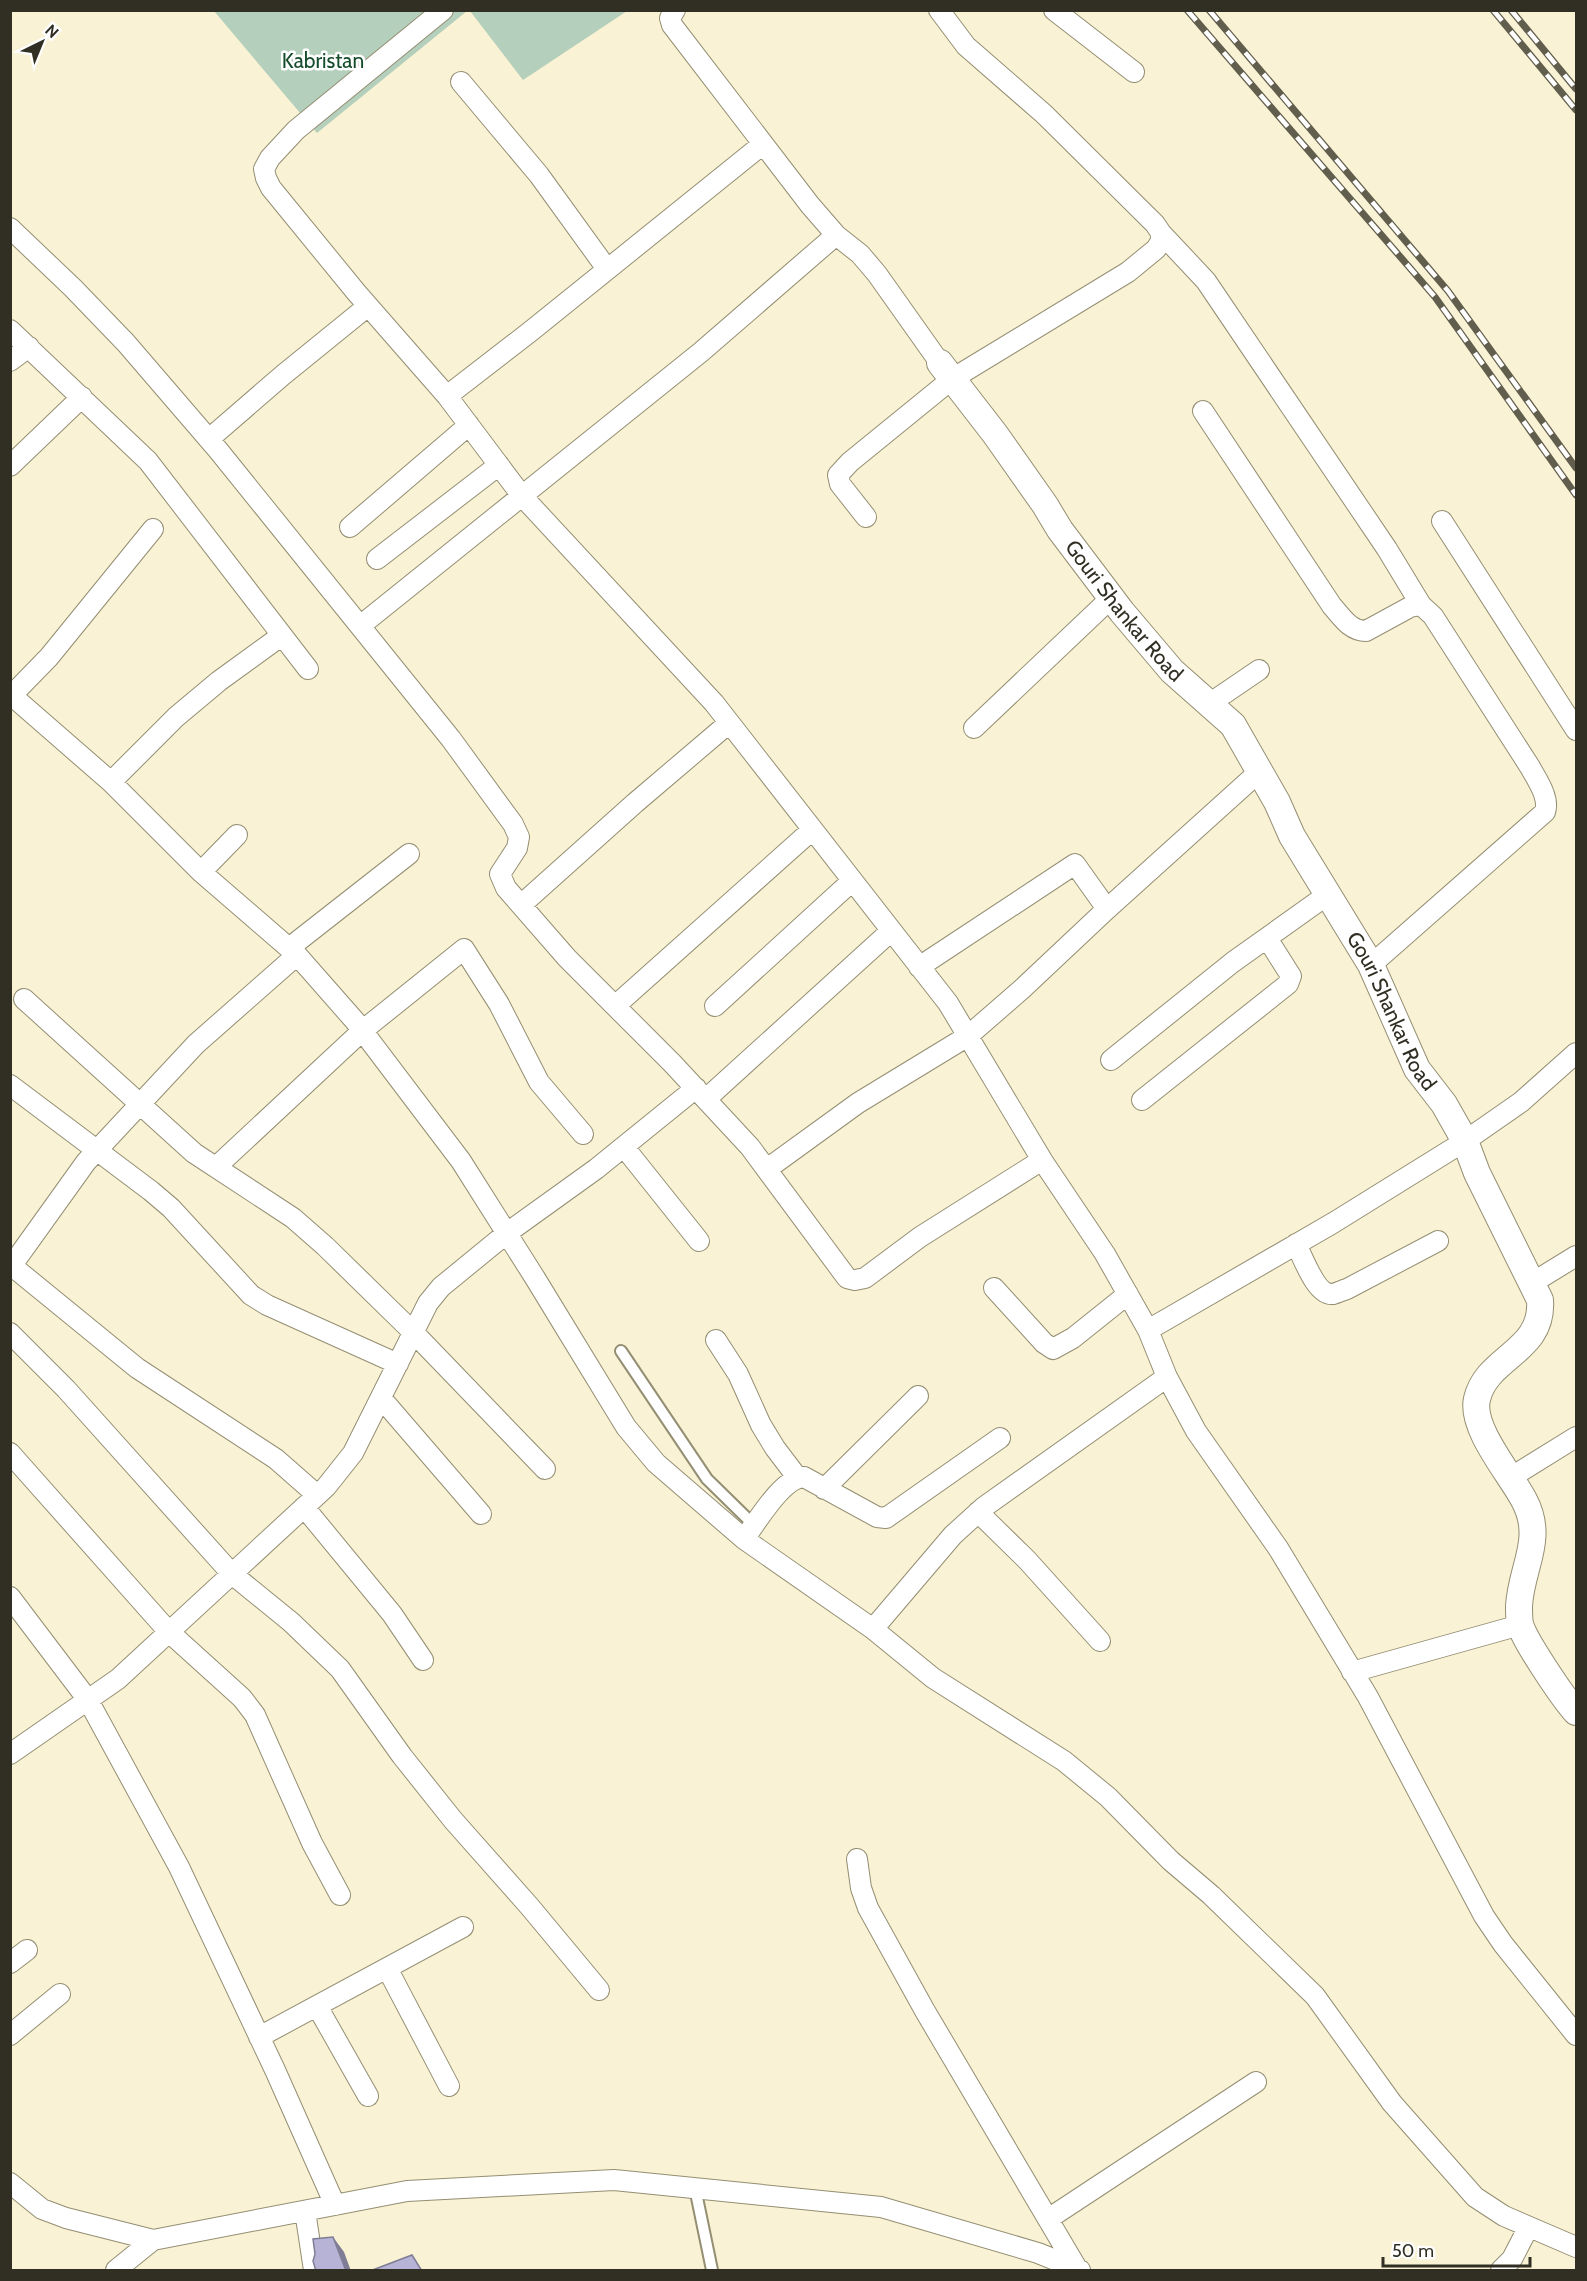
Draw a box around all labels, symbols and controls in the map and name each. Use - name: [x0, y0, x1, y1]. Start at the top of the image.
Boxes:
- north arrow: [12, 12, 72, 72]
- text: N: [41, 21, 63, 42]
- park label: Kabristan: [282, 48, 364, 73]
- street label: Gouri Shankar Road: [1060, 535, 1188, 687]
- street label: Gouri Shankar Road: [1342, 927, 1442, 1095]
- scale bar: [1383, 2230, 1530, 2268]
- text: 50 m: [1392, 2240, 1434, 2262]

